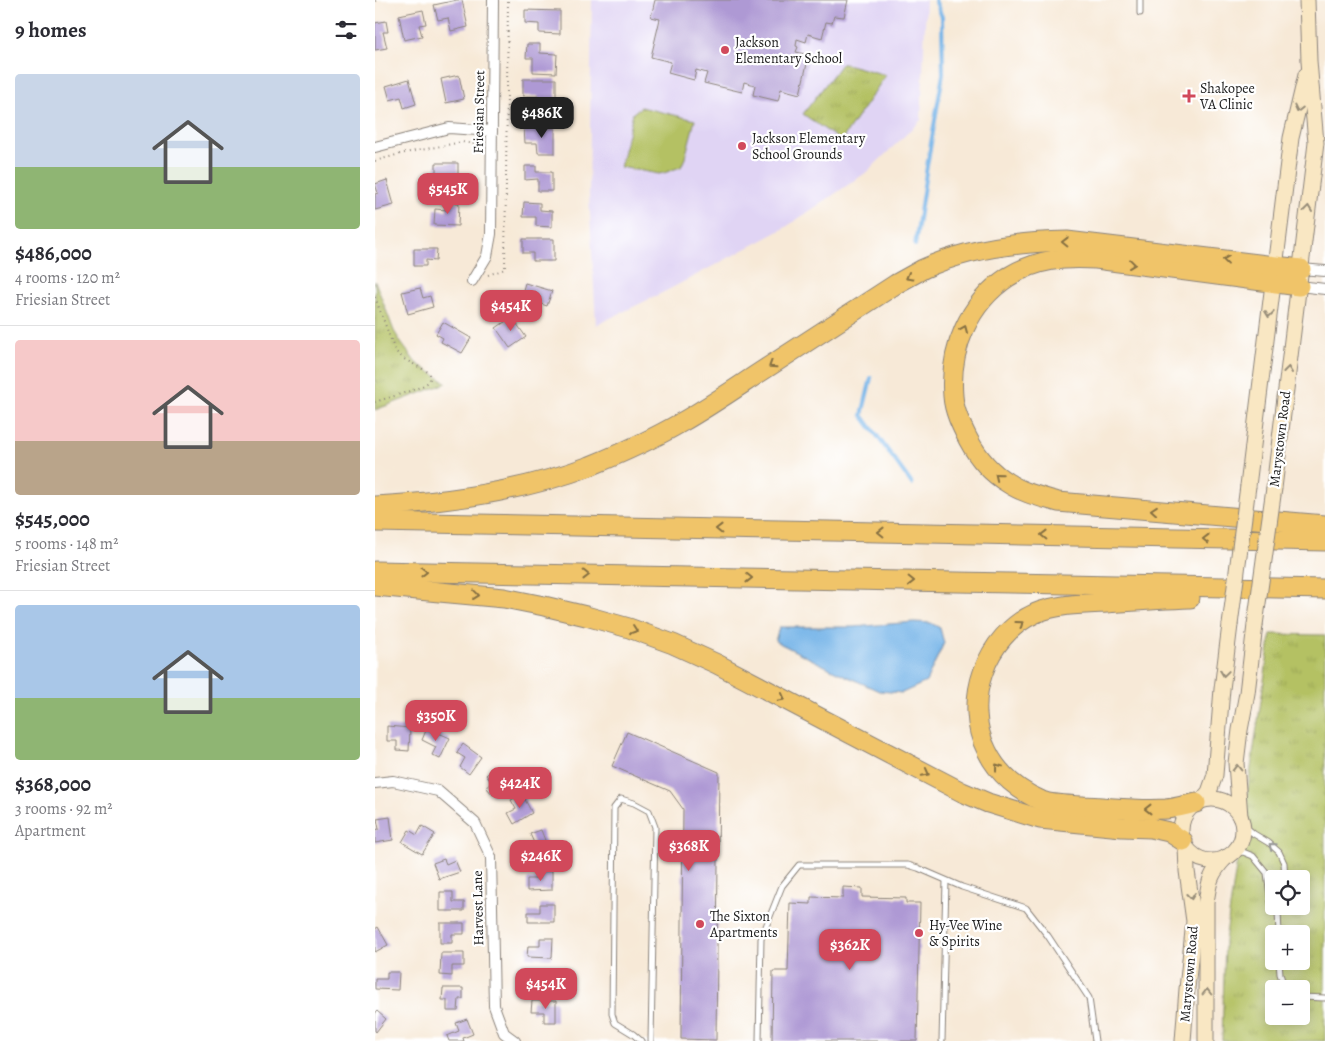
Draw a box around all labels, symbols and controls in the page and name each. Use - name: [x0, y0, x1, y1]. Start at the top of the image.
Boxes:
- text: 9 homes: [15, 16, 86, 44]
- icon: filters: [332, 16, 360, 44]
- place label: Jackson Elementary School: [735, 33, 843, 68]
- marker: Jackson Elementary School: [719, 44, 731, 56]
- street label: Friesian Street: [469, 70, 489, 154]
- place label: Shakopee VA Clinic: [1199, 79, 1255, 114]
- marker: Shakopee VA Clinic: [1182, 89, 1196, 103]
- pin: $486K: [507, 96, 577, 139]
- text: $486K: [522, 102, 562, 124]
- one-way arrow: [1293, 104, 1304, 113]
- icon: home: [143, 107, 233, 197]
- place label: Jackson Elementary School Grounds: [752, 129, 866, 164]
- marker: Jackson Elementary School Grounds: [736, 140, 748, 152]
- pin: $545K: [413, 172, 483, 215]
- text: $545K: [428, 178, 468, 200]
- one-way arrow: [1302, 205, 1313, 213]
- one-way arrow: [1061, 236, 1069, 247]
- text: $486,000: [15, 239, 92, 267]
- one-way arrow: [1222, 255, 1230, 266]
- one-way arrow: [1129, 258, 1137, 269]
- text: 4 rooms · 120 m²: [15, 267, 120, 289]
- one-way arrow: [905, 271, 914, 281]
- text: Friesian Street: [15, 289, 110, 311]
- pin: $454K: [476, 290, 546, 332]
- text: $454K: [491, 295, 531, 317]
- one-way arrow: [1264, 310, 1275, 318]
- one-way arrow: [958, 325, 969, 334]
- one-way arrow: [768, 359, 777, 368]
- one-way arrow: [1282, 366, 1293, 374]
- icon: home: [143, 372, 233, 462]
- street label: Marystown Road: [1265, 389, 1295, 488]
- one-way arrow: [995, 473, 1004, 481]
- text: $545,000: [15, 505, 90, 533]
- one-way arrow: [1150, 505, 1158, 516]
- one-way arrow: [715, 524, 722, 534]
- one-way arrow: [877, 527, 885, 537]
- one-way arrow: [1040, 530, 1048, 541]
- text: 5 rooms · 148 m²: [15, 533, 118, 555]
- one-way arrow: [1202, 533, 1210, 544]
- text: Friesian Street: [15, 555, 110, 577]
- one-way arrow: [420, 567, 428, 577]
- one-way arrow: [582, 570, 590, 580]
- one-way arrow: [745, 573, 753, 583]
- one-way arrow: [908, 576, 915, 586]
- one-way arrow: [472, 589, 480, 600]
- one-way arrow: [1014, 621, 1024, 630]
- one-way arrow: [629, 625, 638, 635]
- icon: home: [143, 637, 233, 727]
- one-way arrow: [1219, 670, 1230, 678]
- one-way arrow: [777, 692, 786, 702]
- pin: $350K: [401, 700, 471, 742]
- text: $350K: [416, 705, 456, 727]
- one-way arrow: [995, 763, 1004, 773]
- one-way arrow: [1231, 764, 1242, 772]
- pin: $424K: [485, 766, 555, 809]
- one-way arrow: [921, 767, 930, 777]
- text: $368,000: [15, 770, 91, 798]
- text: $424K: [500, 772, 540, 794]
- text: 3 rooms · 92 m²: [15, 798, 113, 820]
- one-way arrow: [1143, 804, 1151, 814]
- text: Apartment: [15, 820, 86, 842]
- pin: $368K: [654, 830, 724, 872]
- text: $368K: [669, 835, 709, 857]
- pin: $246K: [506, 840, 576, 882]
- one-way arrow: [1269, 843, 1278, 851]
- text: $246K: [521, 845, 561, 867]
- street label: Harvest Lane: [468, 870, 488, 946]
- map controls: [1265, 870, 1310, 1025]
- button: locate: [1265, 870, 1310, 915]
- one-way arrow: [1185, 891, 1195, 900]
- place label: The Sixton Apartments: [709, 907, 778, 942]
- place label: Hy-Vee Wine & Spirits: [929, 916, 1002, 951]
- marker: The Sixton Apartments: [694, 918, 706, 930]
- street label: Marystown Road: [1175, 925, 1203, 1023]
- button: +: [1265, 925, 1310, 970]
- marker: Hy-Vee Wine & Spirits: [913, 927, 925, 939]
- pin: $362K: [815, 928, 885, 971]
- text: $362K: [830, 934, 870, 956]
- pin: $454K: [511, 968, 581, 1010]
- text: $454K: [526, 973, 566, 995]
- button: −: [1265, 980, 1310, 1025]
- one-way arrow: [1202, 988, 1212, 996]

